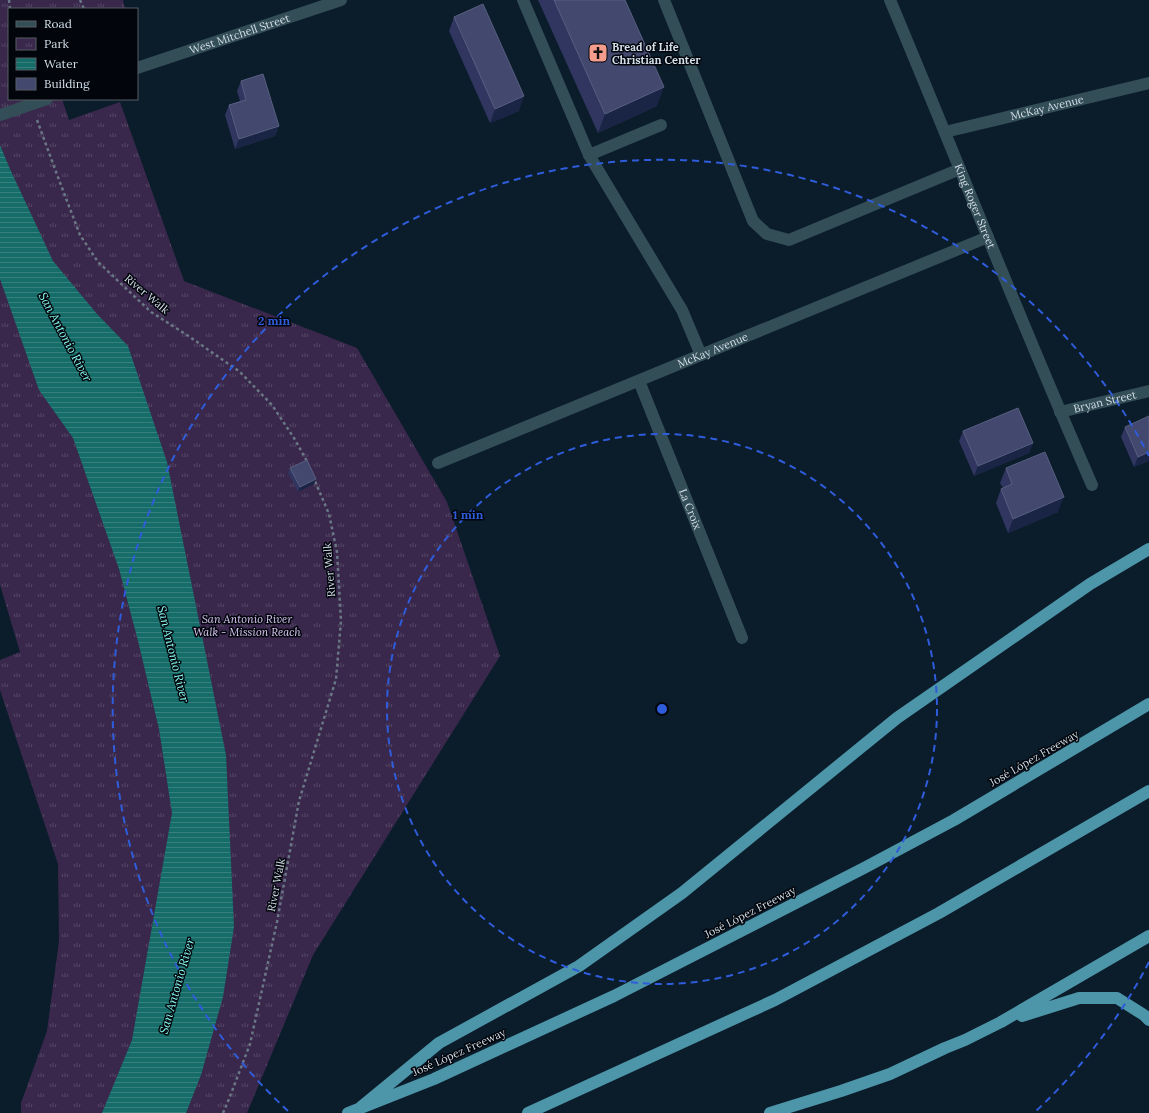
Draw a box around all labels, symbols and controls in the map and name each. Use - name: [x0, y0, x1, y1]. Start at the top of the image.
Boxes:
- legend: [8, 8, 138, 100]
- street label: West Mitchell Street: [187, 10, 292, 57]
- text: Road: [44, 16, 72, 31]
- text: Park: [44, 36, 70, 51]
- place label: Bread of Life Christian Center: [612, 40, 701, 67]
- church icon: Bread of Life Christian Center: [587, 42, 609, 64]
- text: Water: [44, 56, 79, 71]
- text: Building: [44, 76, 90, 91]
- street label: McKay Avenue: [1009, 92, 1085, 123]
- street label: King Roger Street: [951, 162, 999, 251]
- street label: River Walk: [122, 271, 172, 317]
- water label: San Antonio River: [36, 290, 96, 384]
- text: 2 min: [258, 313, 290, 328]
- street label: McKay Avenue: [675, 329, 750, 371]
- street label: Bryan Street: [1072, 387, 1138, 416]
- street label: La Croix: [676, 487, 705, 532]
- text: 1 min: [453, 507, 484, 522]
- street label: River Walk: [320, 542, 338, 598]
- water label: San Antonio River: [154, 604, 193, 704]
- park label: San Antonio River Walk - Mission Reach: [193, 612, 302, 639]
- centre of rings: [655, 702, 669, 716]
- street label: José López Freeway: [986, 727, 1081, 790]
- street label: River Walk: [264, 857, 288, 913]
- street label: José López Freeway: [701, 883, 798, 942]
- water label: San Antonio River: [156, 936, 198, 1035]
- street label: José López Freeway: [409, 1025, 508, 1079]

